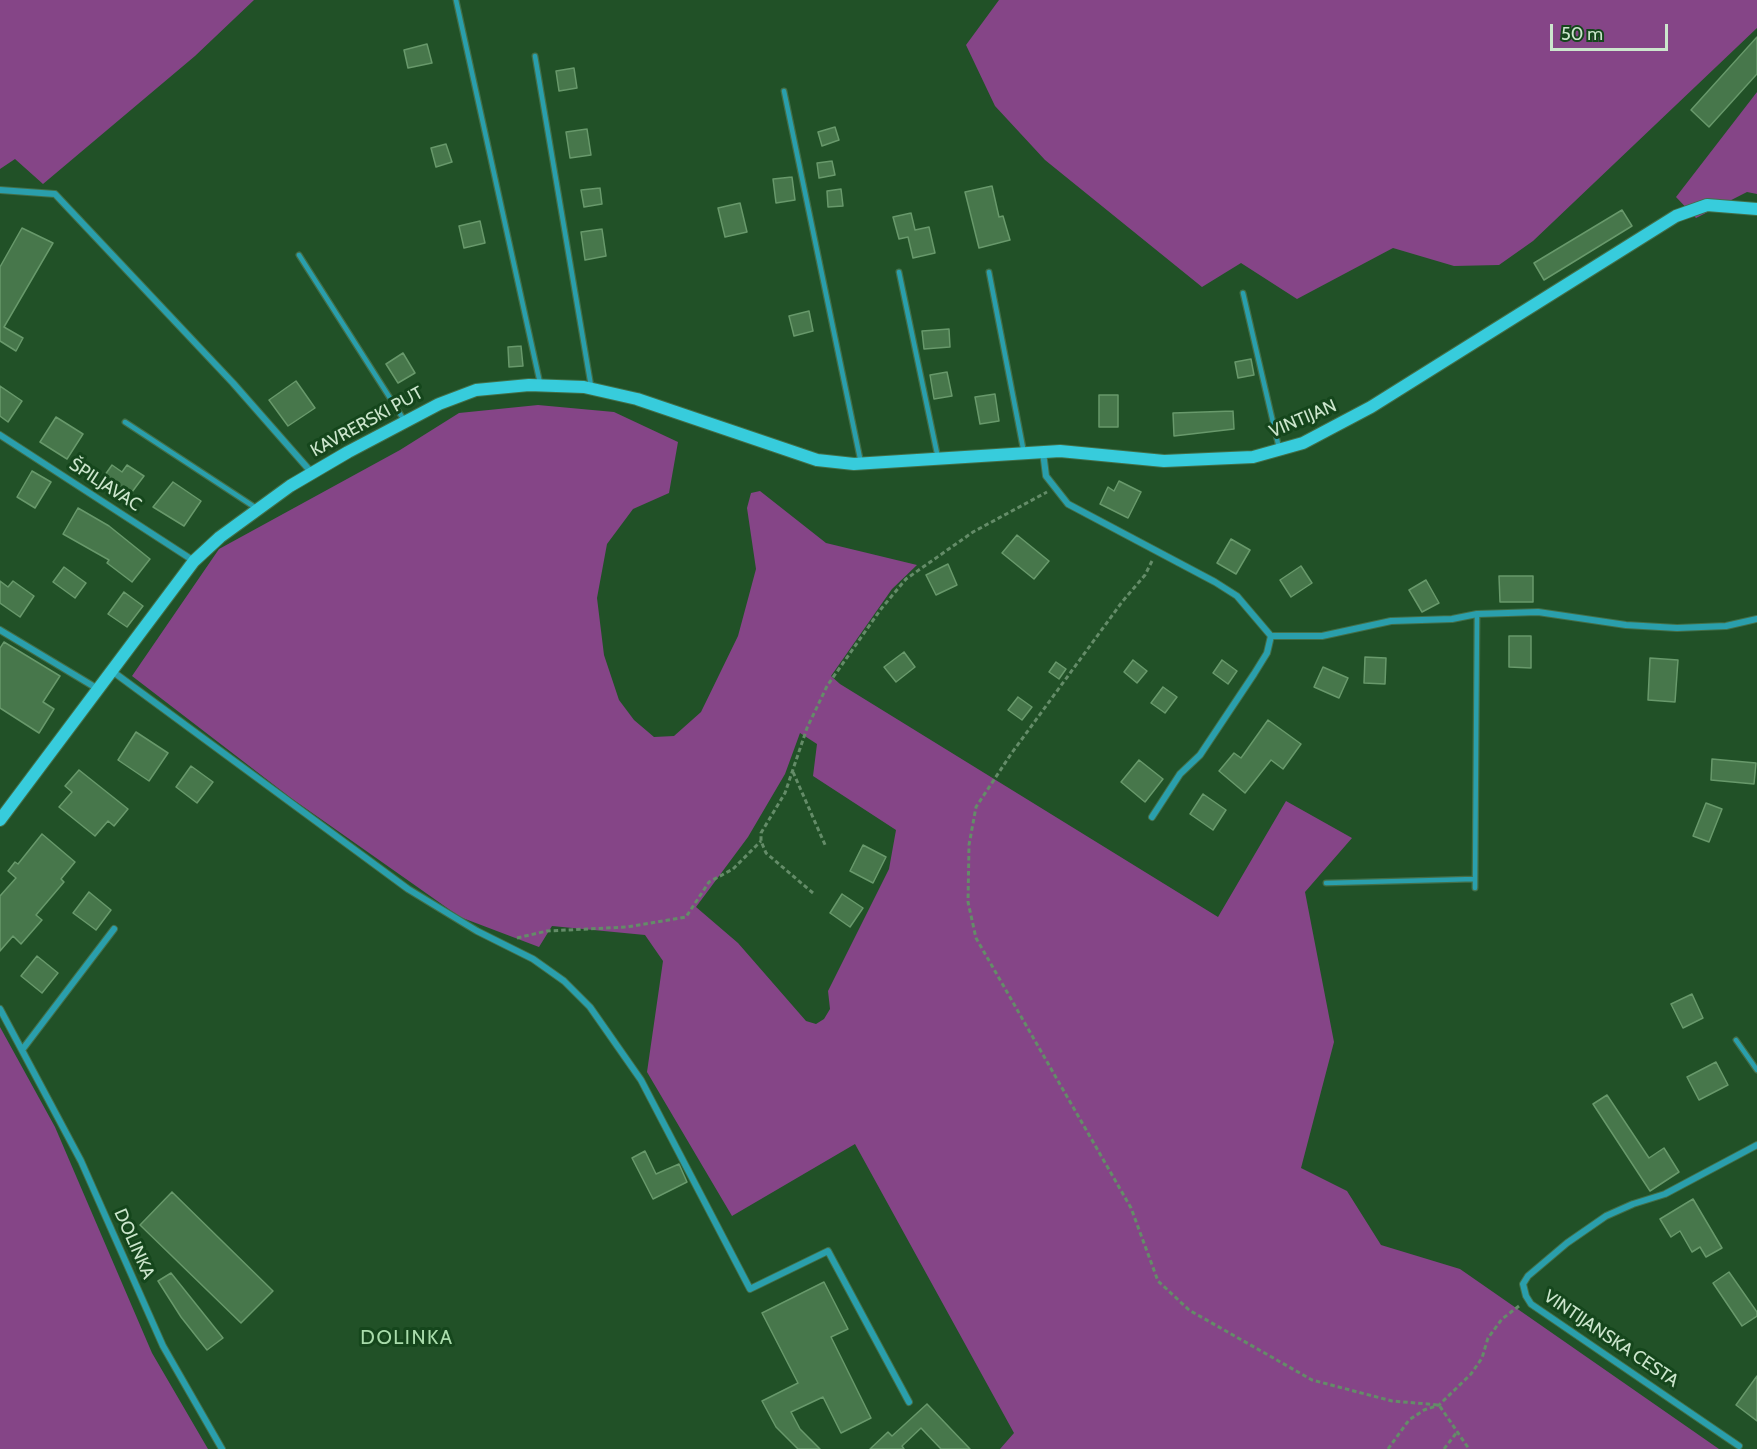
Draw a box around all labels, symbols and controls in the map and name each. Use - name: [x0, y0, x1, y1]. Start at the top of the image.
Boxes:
- scale bar: [1553, 12, 1672, 50]
- text: 50 m: [1561, 23, 1603, 45]
- street label: KAVRERSKI PUT: [307, 382, 427, 462]
- street label: VINTIJAN: [1266, 395, 1340, 443]
- street label: ŠPILJAVAC: [65, 454, 145, 516]
- street label: DOLINKA: [109, 1206, 159, 1282]
- street label: VINTIJANSKA CESTA: [1540, 1286, 1682, 1392]
- district label: DOLINKA: [360, 1326, 454, 1350]

